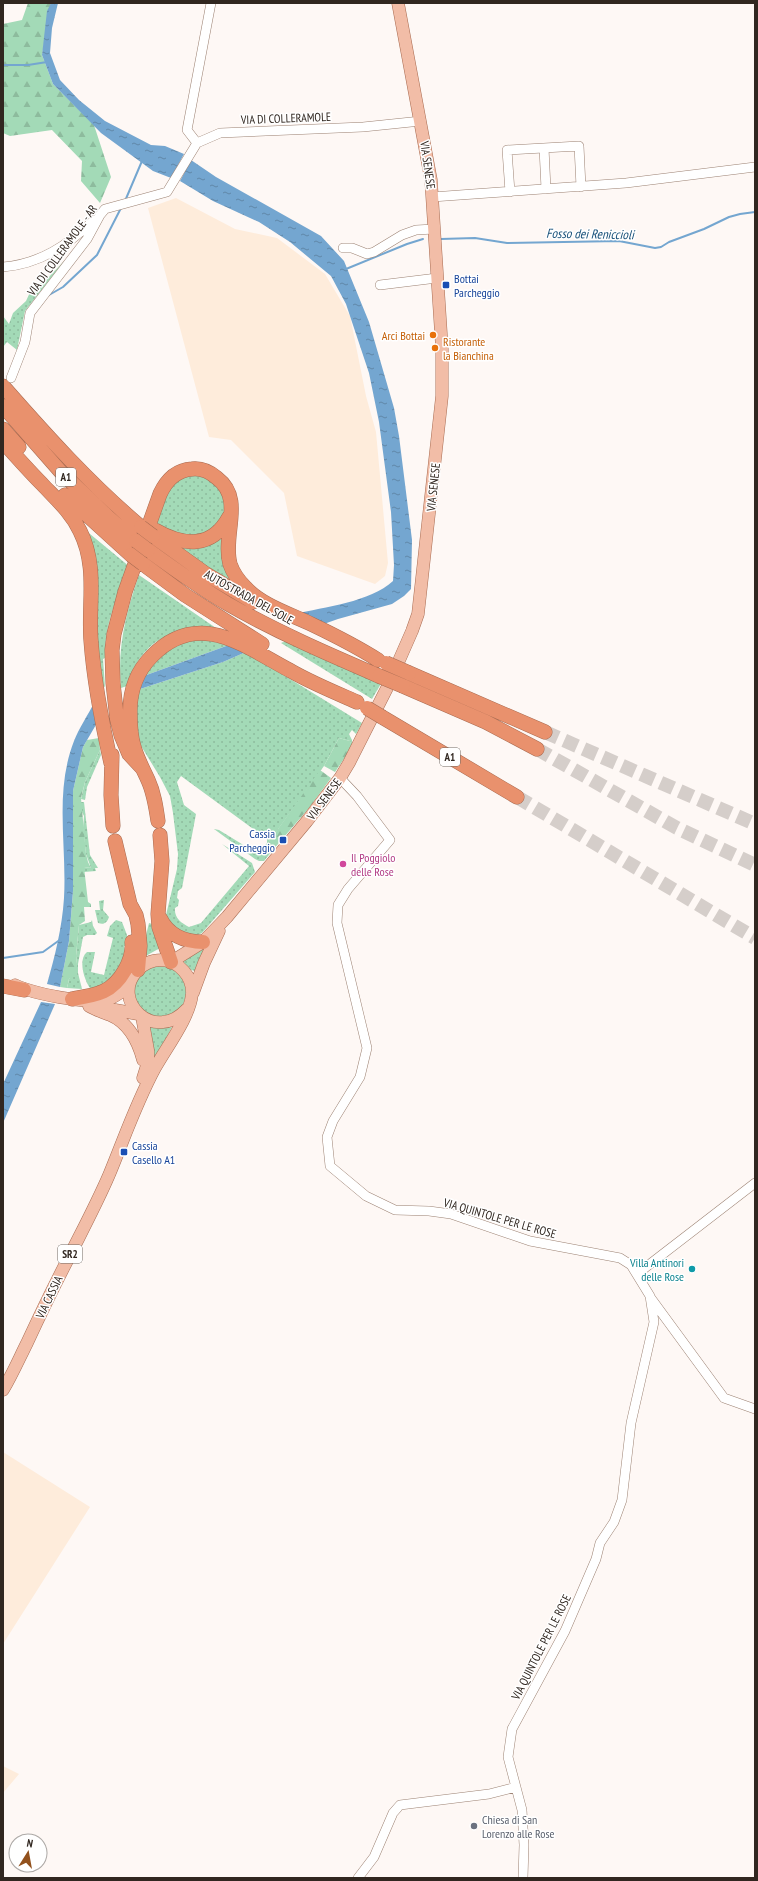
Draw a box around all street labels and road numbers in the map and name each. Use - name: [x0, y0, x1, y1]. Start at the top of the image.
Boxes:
- street label: VIA DI COLLERAMOLE: [240, 109, 331, 127]
- street label: VIA SENESE: [417, 139, 439, 190]
- street label: VIA DI COLLERAMOLE - AR: [23, 201, 100, 299]
- street label: VIA SENESE: [423, 462, 443, 513]
- road number: A1: [56, 468, 76, 486]
- street label: AUTOSTRADA DEL SOLE: [202, 566, 296, 628]
- road number: A1: [440, 748, 460, 766]
- street label: VIA SENESE: [303, 775, 345, 824]
- street label: VIA QUINTOLE PER LE ROSE: [441, 1194, 558, 1241]
- road number: SR2: [58, 1245, 82, 1263]
- street label: VIA CASSIA: [32, 1273, 66, 1322]
- street label: VIA QUINTOLE PER LE ROSE: [507, 1592, 574, 1703]

